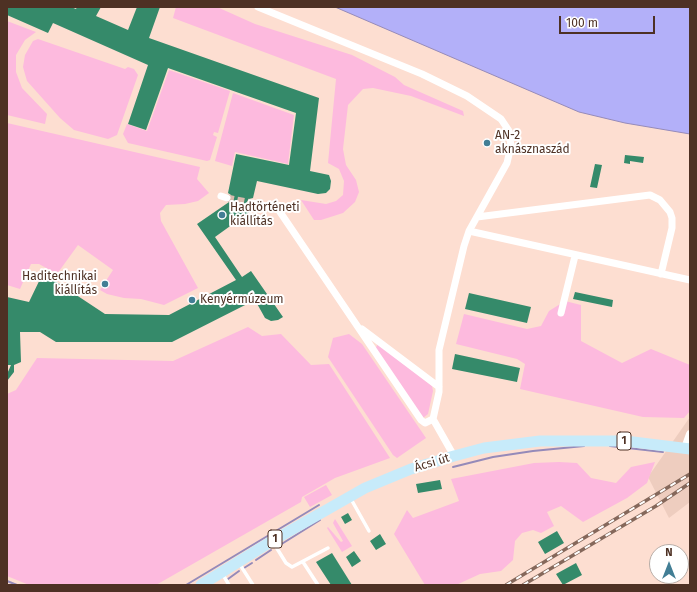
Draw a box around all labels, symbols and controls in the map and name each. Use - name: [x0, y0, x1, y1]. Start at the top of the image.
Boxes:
- scale bar: [561, 8, 657, 34]
- text: 100 m: [566, 16, 598, 30]
- place label: AN-2 aknásznaszád: [495, 129, 570, 157]
- marker: AN-2 aknásznaszád: [482, 138, 492, 148]
- place label: Hadtörténeti kiállítás: [230, 201, 300, 229]
- marker: Hadtörténeti kiállítás: [217, 210, 227, 220]
- place label: Haditechnikai kiállítás: [22, 270, 97, 298]
- marker: Haditechnikai kiállítás: [100, 279, 110, 289]
- place label: Kenyérmúzeum: [200, 293, 284, 307]
- marker: Kenyérmúzeum: [187, 295, 197, 305]
- road number: 1: [617, 432, 631, 450]
- street label: Ácsi út: [413, 451, 451, 475]
- road number: 1: [268, 530, 282, 548]
- north arrow: [649, 544, 689, 584]
- text: N: [665, 546, 673, 559]

